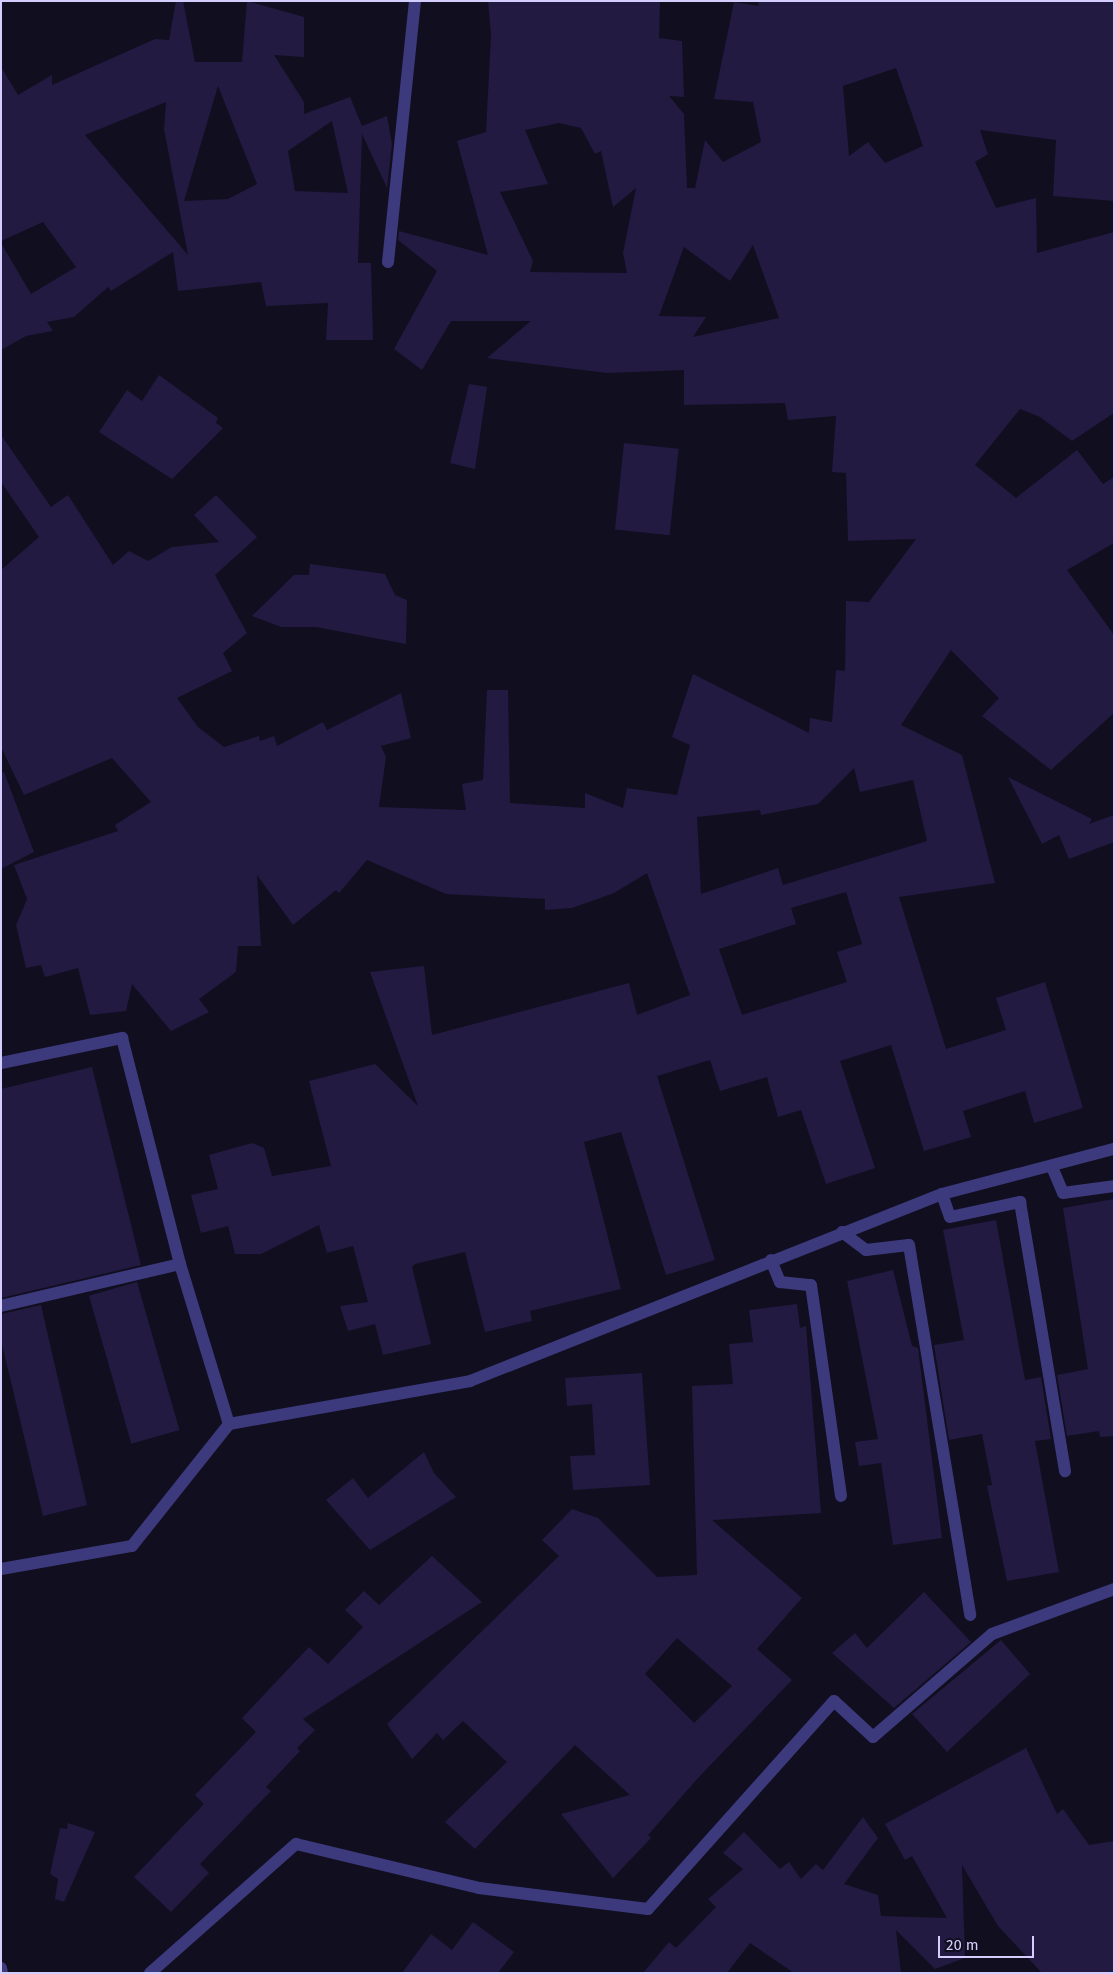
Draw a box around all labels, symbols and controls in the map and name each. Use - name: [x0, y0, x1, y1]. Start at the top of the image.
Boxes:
- scale bar: [940, 1926, 1036, 1958]
- text: 20 m: [946, 1936, 979, 1954]

